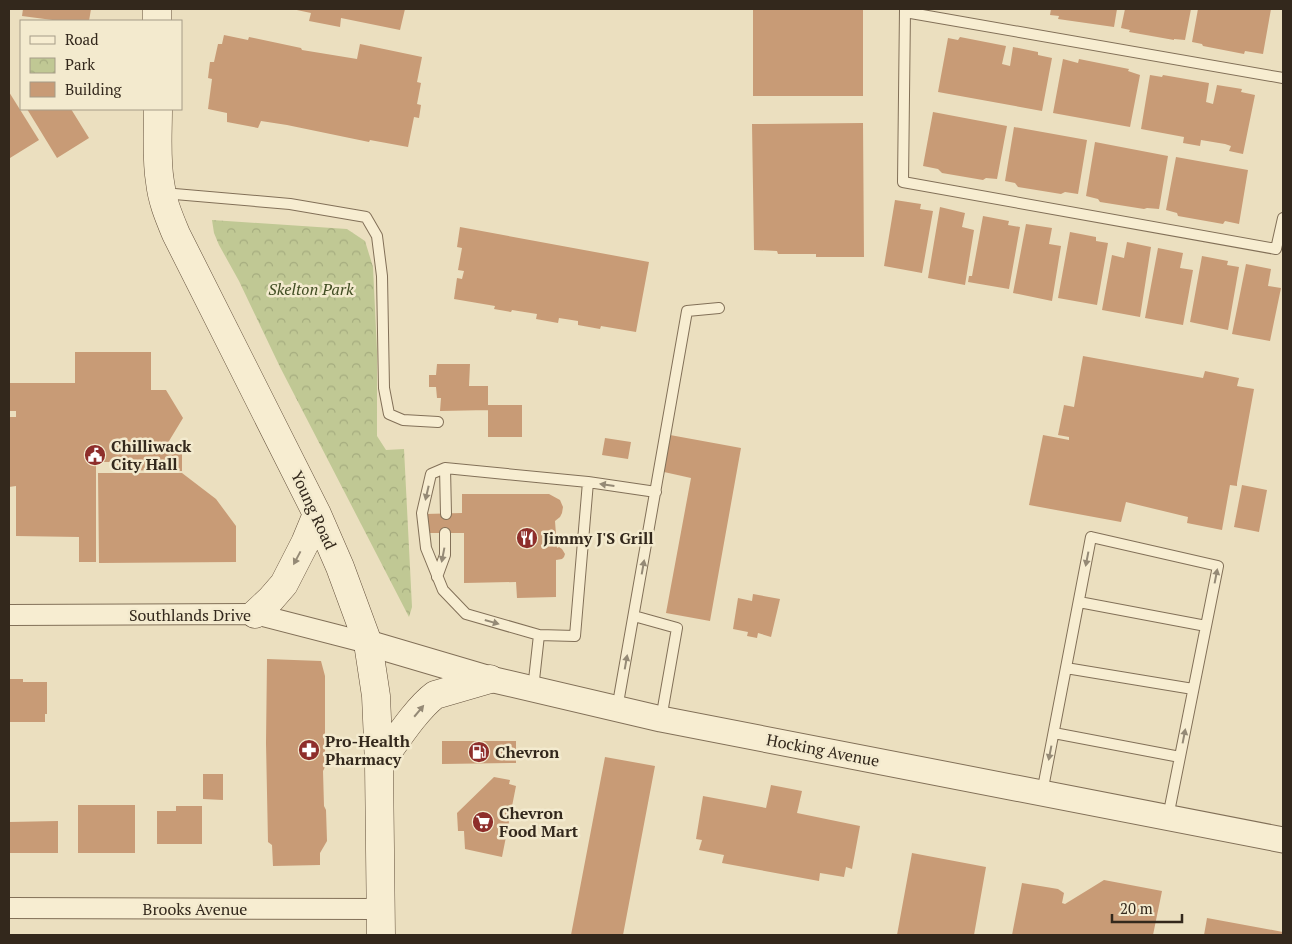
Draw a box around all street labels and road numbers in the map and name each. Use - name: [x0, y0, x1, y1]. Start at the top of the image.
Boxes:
- street label: Young Road: [286, 467, 342, 553]
- street label: Southlands Drive: [129, 604, 251, 626]
- street label: Hocking Avenue: [764, 728, 882, 772]
- street label: Brooks Avenue: [143, 898, 247, 920]

